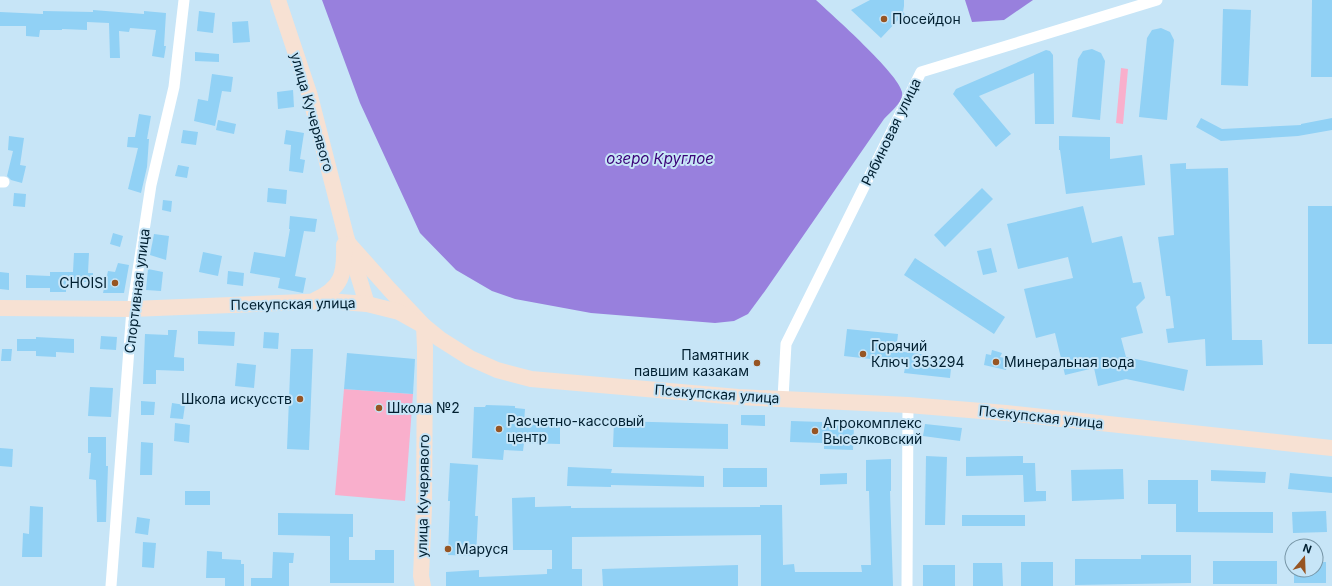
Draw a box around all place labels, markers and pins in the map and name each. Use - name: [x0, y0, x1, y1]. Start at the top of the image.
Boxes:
- place label: Посейдон: [892, 10, 961, 27]
- marker: Посейдон: [879, 14, 889, 24]
- place label: CHOISI: [59, 274, 107, 291]
- marker: CHOISI: [110, 278, 120, 288]
- place label: Горячий Ключ 353294: [871, 337, 965, 370]
- place label: Памятник павшим казакам: [634, 346, 749, 379]
- marker: Горячий Ключ 353294: [858, 349, 868, 359]
- place label: Минеральная вода: [1004, 353, 1135, 370]
- marker: Минеральная вода: [991, 357, 1001, 367]
- marker: Памятник павшим казакам: [752, 358, 762, 368]
- place label: Школа искусств: [181, 390, 292, 407]
- marker: Школа искусств: [295, 394, 305, 404]
- place label: Школа №2: [387, 399, 460, 416]
- marker: Школа №2: [374, 403, 384, 413]
- place label: Расчетно-кассовый центр: [507, 412, 644, 445]
- place label: Агрокомплекс Выселковский: [823, 414, 922, 447]
- marker: Расчетно-кассовый центр: [494, 424, 504, 434]
- marker: Агрокомплекс Выселковский: [810, 426, 820, 436]
- place label: Маруся: [456, 540, 508, 557]
- marker: Маруся: [443, 544, 453, 554]

